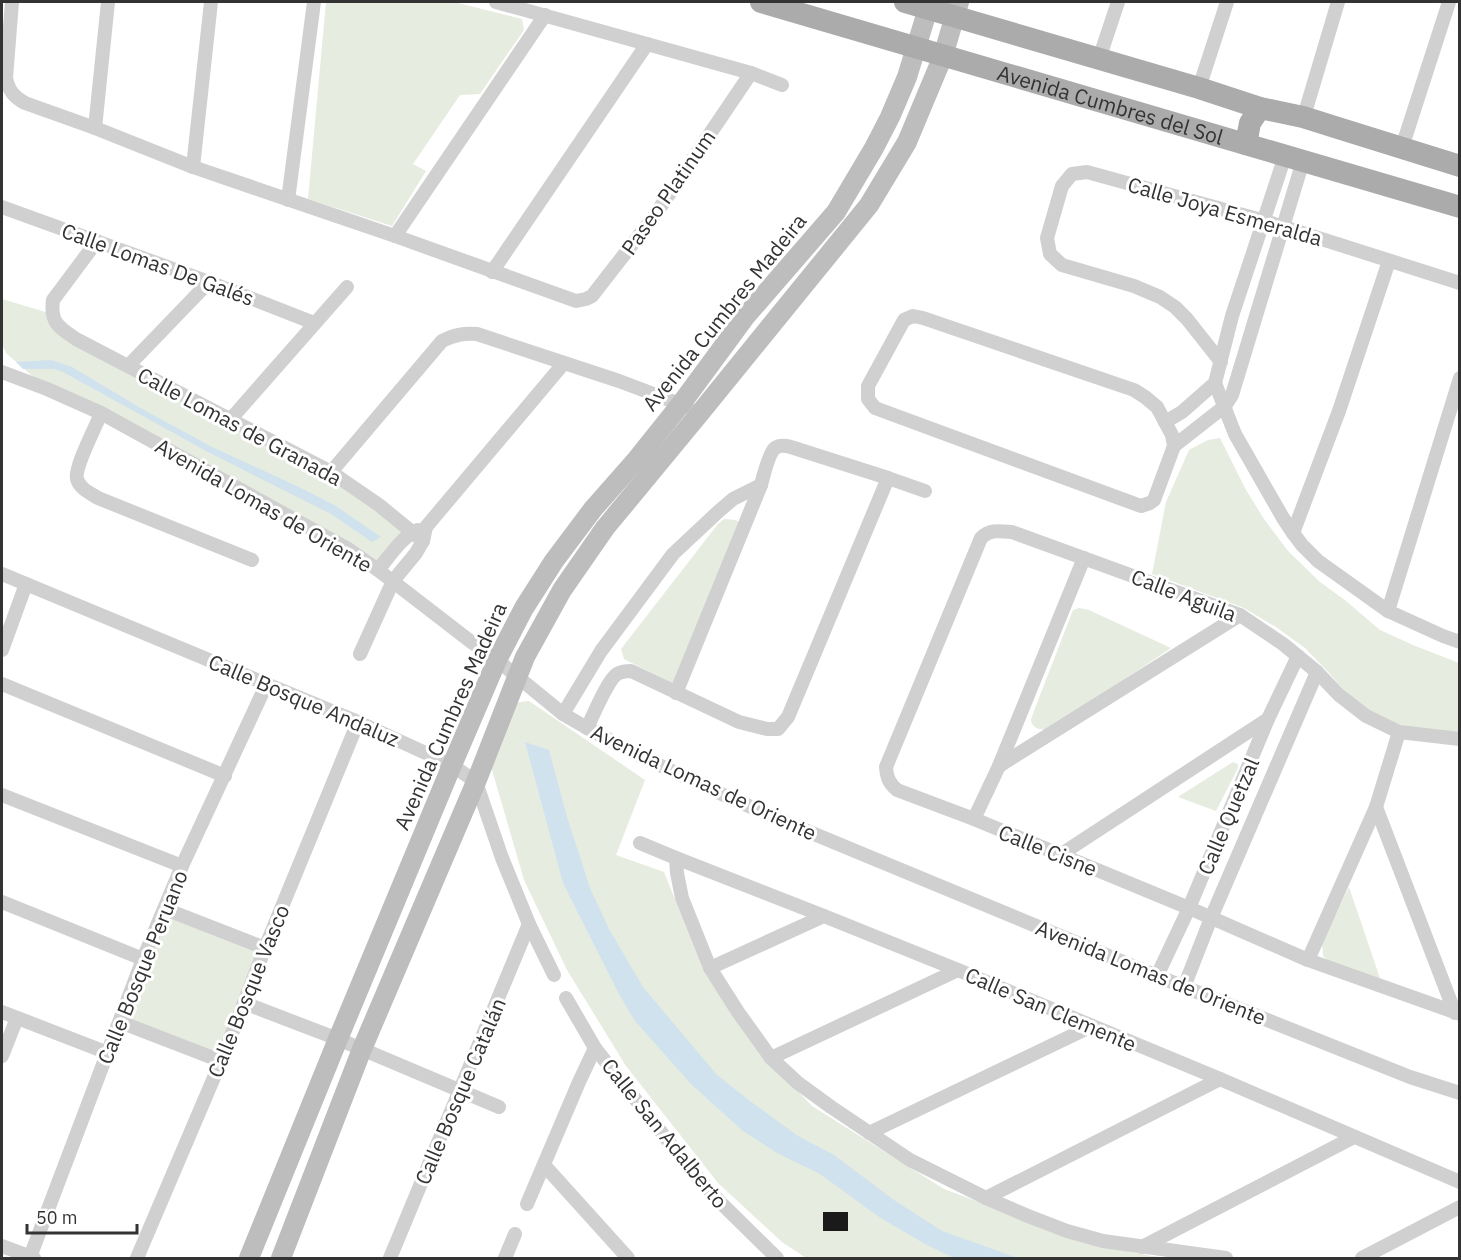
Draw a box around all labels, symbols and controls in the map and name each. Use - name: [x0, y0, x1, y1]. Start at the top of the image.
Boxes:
- street label: Avenida Cumbres del Sol: [994, 58, 1227, 151]
- street label: Paseo Platinum: [614, 124, 722, 260]
- street label: Calle Joya Esmeralda: [1125, 170, 1325, 252]
- street label: Avenida Cumbres Madeira: [636, 208, 812, 416]
- street label: Calle Lomas De Galés: [58, 216, 258, 312]
- street label: Calle Lomas de Granada: [133, 360, 347, 492]
- street label: Avenida Lomas de Oriente: [151, 431, 377, 579]
- street label: Calle Aguila: [1127, 562, 1241, 628]
- street label: Avenida Cumbres Madeira: [387, 598, 513, 834]
- street label: Calle Bosque Andaluz: [204, 647, 404, 753]
- street label: Avenida Lomas de Oriente: [587, 717, 821, 847]
- street label: Calle Quetzal: [1191, 753, 1265, 879]
- street label: Calle Cisne: [995, 818, 1101, 882]
- street label: Calle Bosque Peruano: [90, 866, 194, 1068]
- street label: Calle Bosque Vasco: [201, 900, 295, 1082]
- street label: Avenida Lomas de Oriente: [1032, 913, 1270, 1031]
- street label: Calle San Clemente: [961, 960, 1141, 1058]
- street label: Calle Bosque Catalán: [408, 993, 512, 1189]
- street label: Calle San Adalberto: [596, 1052, 734, 1214]
- scale bar: [27, 1197, 136, 1235]
- text: 50 m: [36, 1206, 78, 1229]

